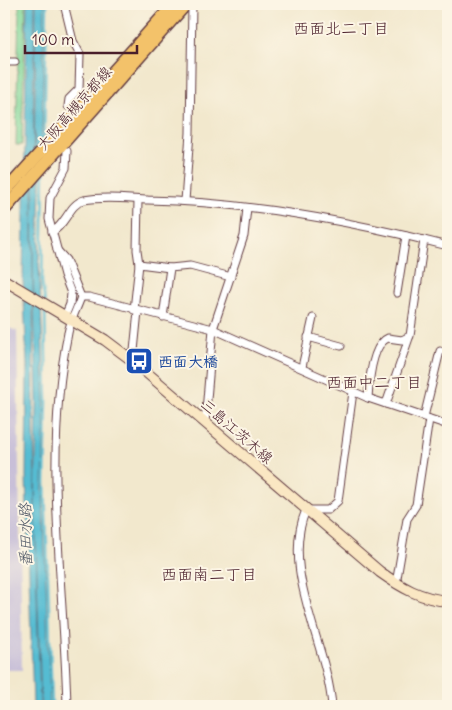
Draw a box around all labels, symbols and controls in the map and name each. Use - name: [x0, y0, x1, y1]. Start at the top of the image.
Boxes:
- district label: 西面北二丁目: [293, 18, 389, 38]
- scale bar: [25, 22, 138, 54]
- text: 100 m: [32, 30, 74, 49]
- street label: 大阪高槻京都線: [32, 62, 116, 154]
- bus stop icon: 西面大橋: [124, 346, 154, 376]
- place label: 西面大橋: [158, 352, 218, 371]
- district label: 西面中二丁目: [326, 372, 422, 392]
- street label: 三島江茨木線: [197, 394, 277, 468]
- water label: 番田水路: [14, 502, 36, 567]
- district label: 西面南二丁目: [161, 564, 257, 584]

